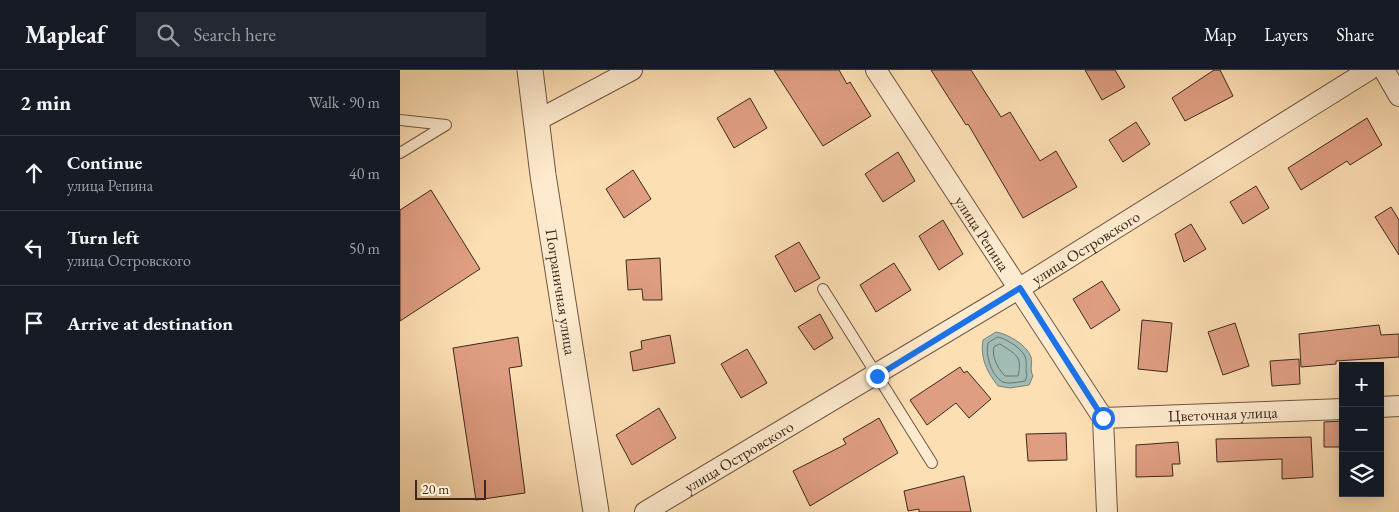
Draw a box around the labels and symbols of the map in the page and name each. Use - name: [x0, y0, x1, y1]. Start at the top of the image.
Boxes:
- street label: улица Репина: [950, 192, 1015, 276]
- street label: улица Островского: [1027, 205, 1144, 289]
- street label: Пограничная улица: [541, 227, 582, 357]
- route end: [866, 365, 889, 388]
- street label: Цветочная улица: [1168, 401, 1279, 426]
- route start: [1092, 407, 1115, 430]
- street label: улица Островского: [680, 415, 797, 497]
- scale bar: [415, 477, 486, 500]

